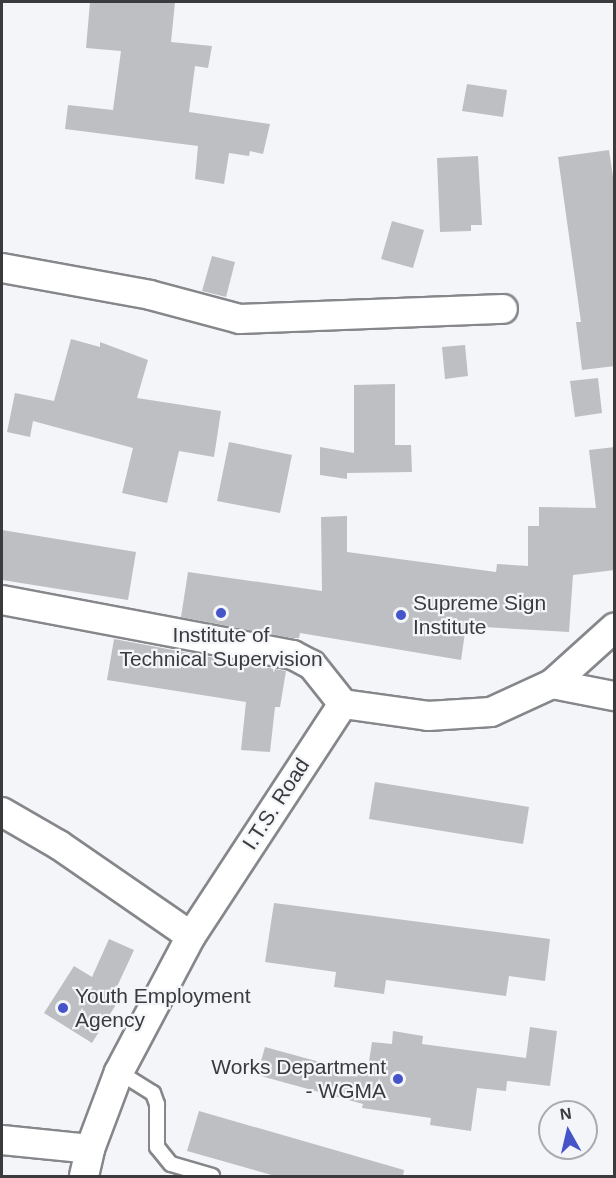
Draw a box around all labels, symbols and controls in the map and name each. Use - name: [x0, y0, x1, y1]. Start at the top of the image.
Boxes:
- place label: Supreme Sign Institute: [413, 590, 546, 640]
- marker: Institute of Technical Supervision: [214, 606, 228, 620]
- marker: Supreme Sign Institute: [394, 608, 408, 622]
- place label: Institute of Technical Supervision: [119, 622, 323, 672]
- street label: I.T.S. Road: [237, 754, 315, 854]
- place label: Youth Employment Agency: [75, 983, 250, 1033]
- marker: Youth Employment Agency: [56, 1001, 70, 1015]
- place label: Works Department - WGMA: [211, 1054, 386, 1104]
- marker: Works Department - WGMA: [391, 1072, 405, 1086]
- north arrow: [538, 1100, 598, 1160]
- text: N: [559, 1104, 573, 1123]

